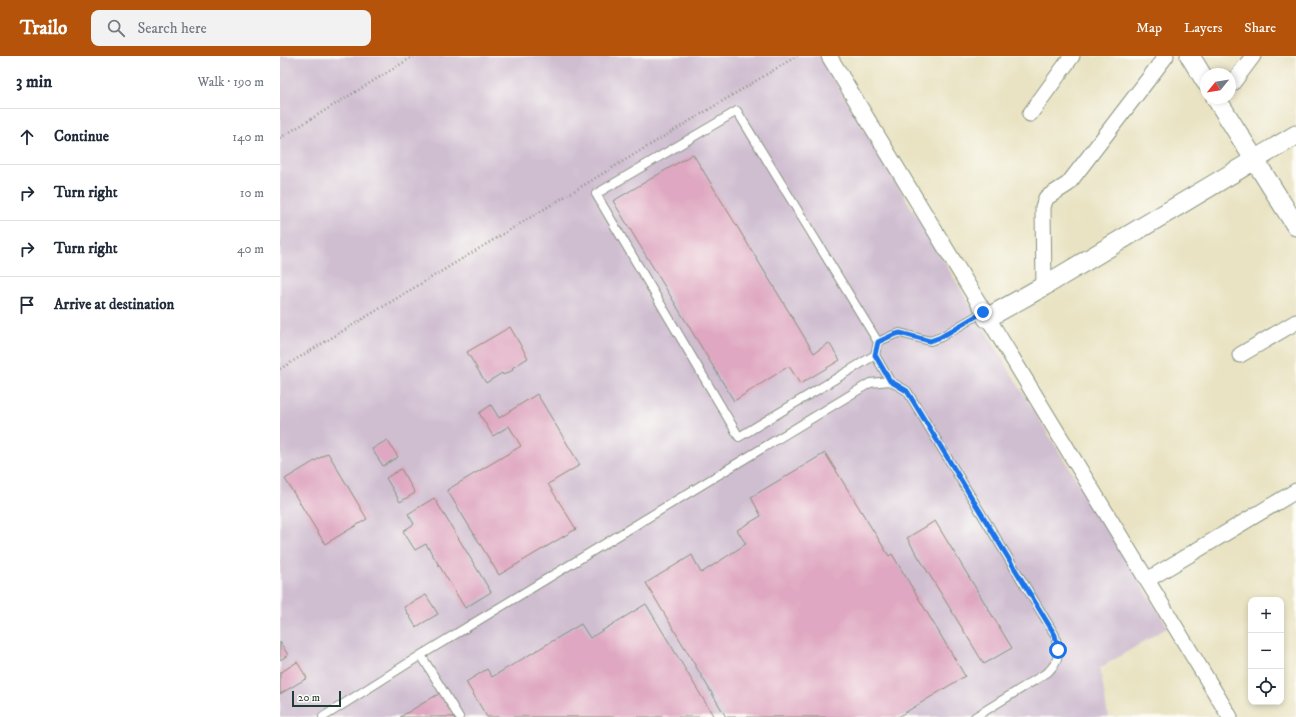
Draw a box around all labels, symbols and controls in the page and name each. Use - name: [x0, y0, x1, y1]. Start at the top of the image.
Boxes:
- search box: [91, 10, 371, 46]
- text: Trailo: [20, 17, 67, 40]
- icon: search: [105, 17, 127, 39]
- text: Search here: [137, 19, 207, 38]
- text: Map: [1136, 19, 1162, 37]
- text: Layers: [1184, 19, 1222, 37]
- text: Share: [1244, 19, 1276, 37]
- north arrow: [1200, 68, 1236, 104]
- text: 3 min: [16, 71, 52, 93]
- text: Walk · 190 m: [198, 74, 264, 90]
- icon: ahead: [16, 126, 38, 148]
- text: Continue: [54, 127, 109, 146]
- text: 140 m: [232, 129, 264, 145]
- icon: right: [16, 182, 38, 204]
- text: Turn right: [54, 183, 117, 202]
- text: 10 m: [240, 185, 264, 201]
- icon: right: [16, 238, 38, 260]
- text: Turn right: [54, 239, 117, 258]
- text: 40 m: [237, 241, 264, 257]
- icon: arrive: [16, 294, 38, 316]
- text: Arrive at destination: [54, 295, 174, 314]
- route end: [974, 303, 992, 321]
- map controls: [1248, 597, 1284, 705]
- button: +: [1248, 597, 1284, 633]
- button: −: [1248, 633, 1284, 669]
- route start: [1049, 641, 1067, 659]
- button: locate: [1248, 669, 1284, 705]
- scale bar: [292, 689, 341, 708]
- text: 20 m: [298, 691, 320, 705]

